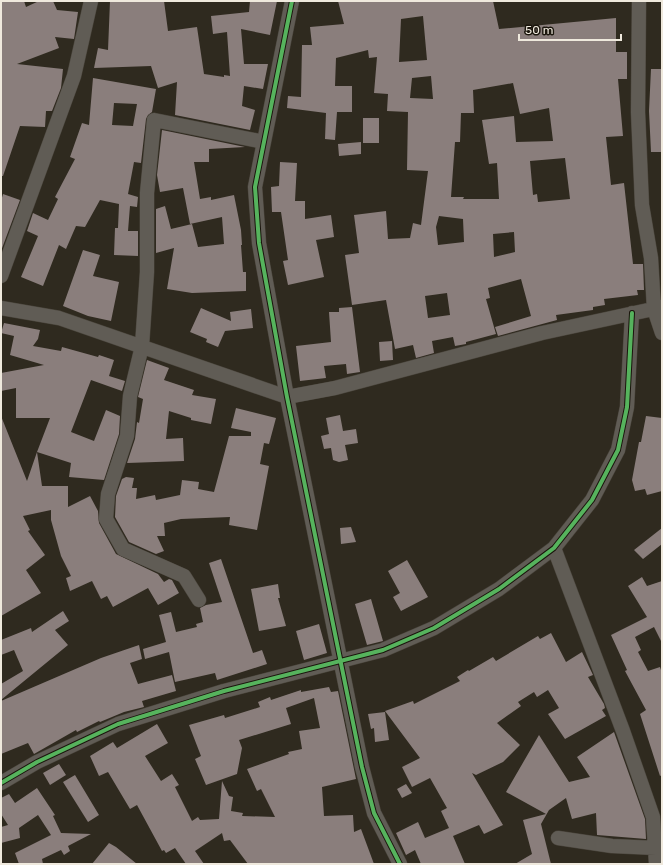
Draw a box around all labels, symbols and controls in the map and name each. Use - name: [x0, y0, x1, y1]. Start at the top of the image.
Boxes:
- scale bar: [519, 16, 621, 42]
- text: 50 m: [525, 23, 553, 37]

